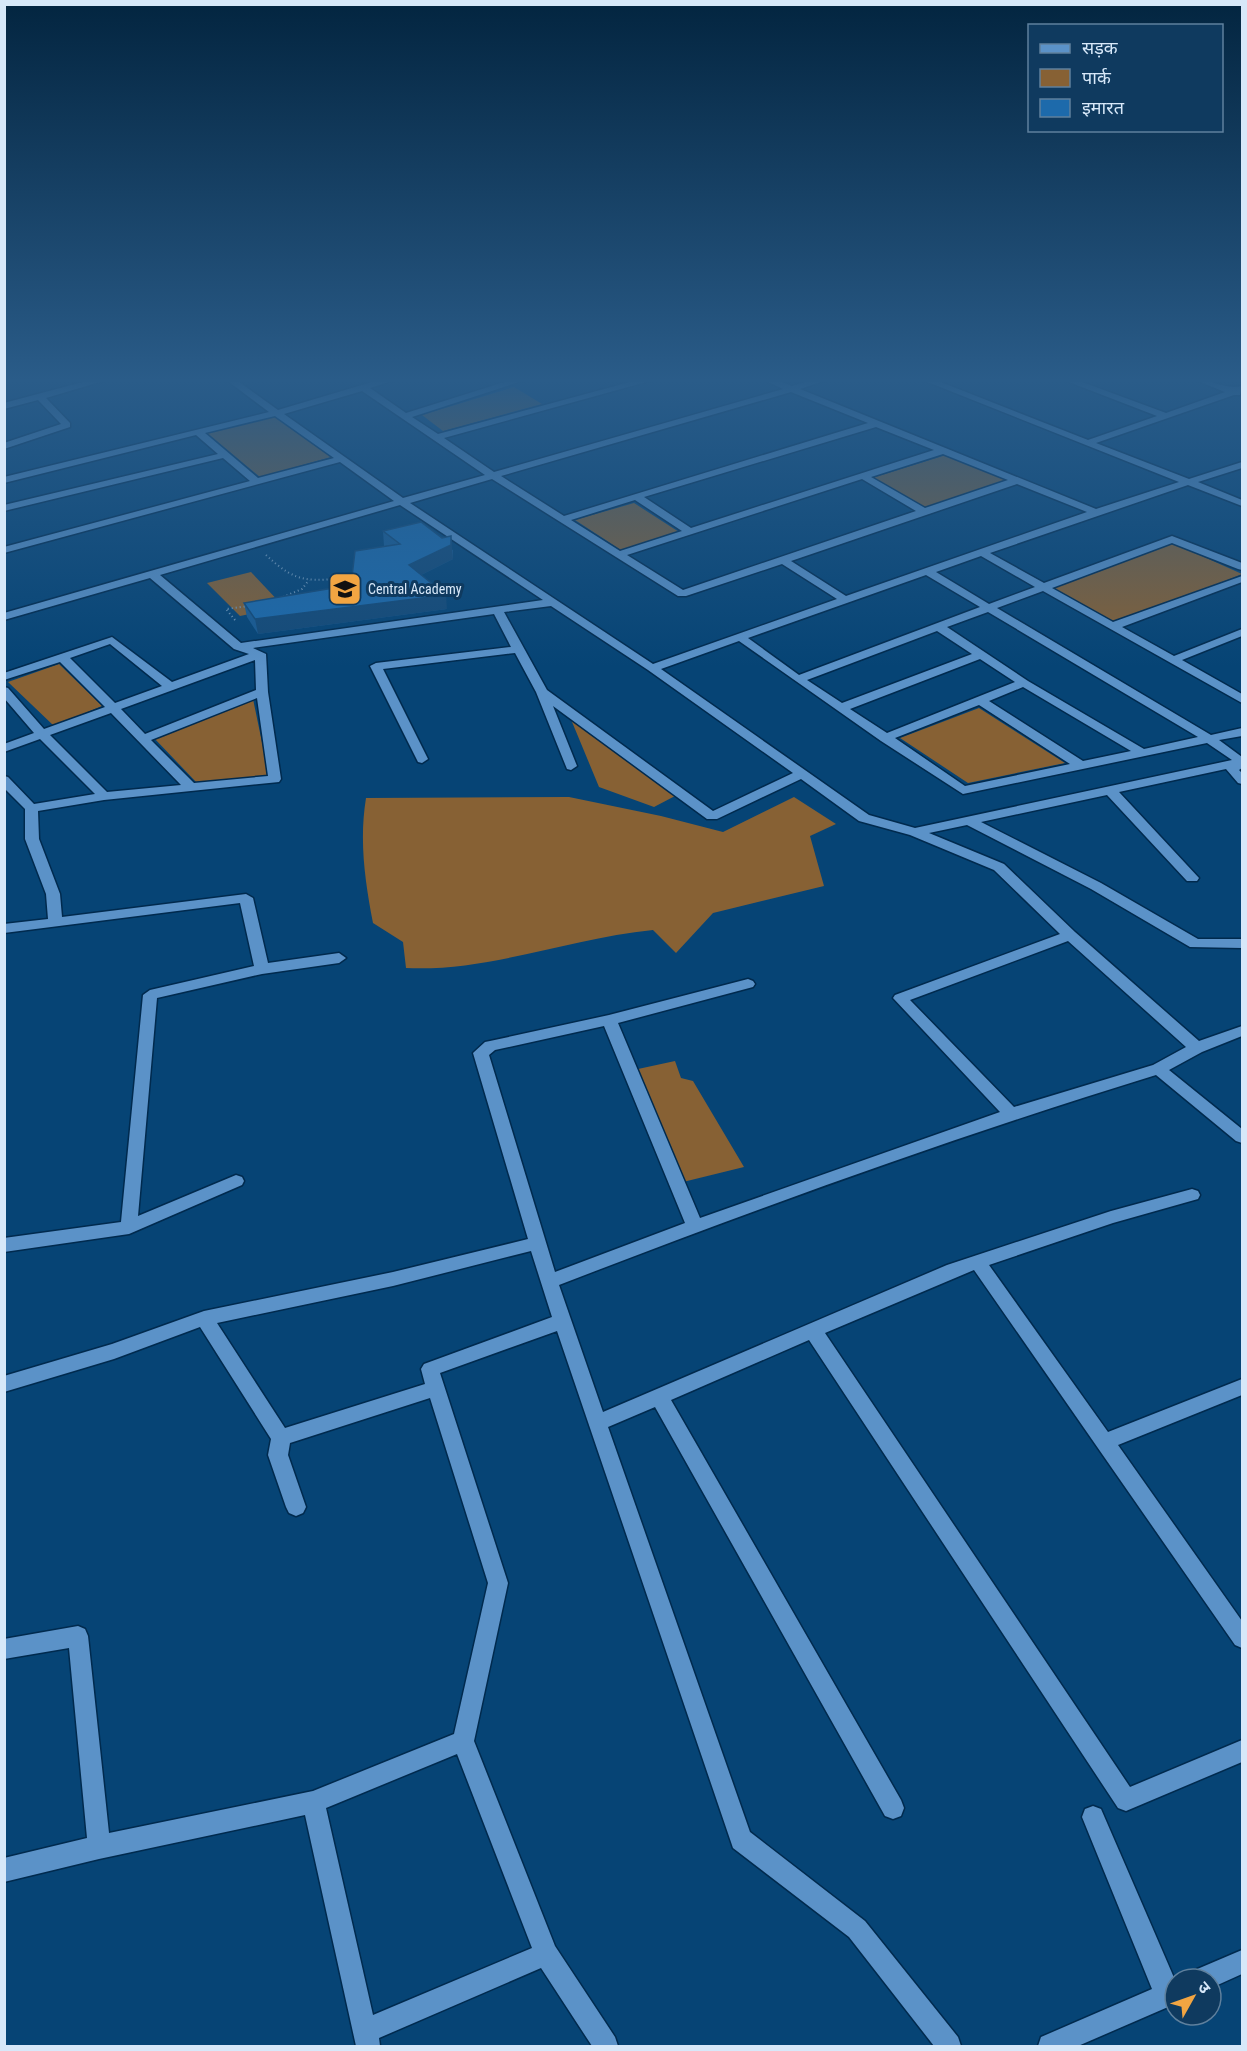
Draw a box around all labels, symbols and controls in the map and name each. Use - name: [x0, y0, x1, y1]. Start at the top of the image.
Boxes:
- legend: [1028, 24, 1223, 132]
- text: सड़क: [1082, 37, 1119, 58]
- text: पार्क: [1082, 67, 1112, 88]
- text: इमारत: [1082, 97, 1125, 118]
- school or university icon: Central Academy: [327, 571, 363, 607]
- place label: Central Academy: [368, 581, 462, 597]
- north arrow: [1163, 1967, 1223, 2027]
- text: उ: [1194, 1978, 1215, 1998]

